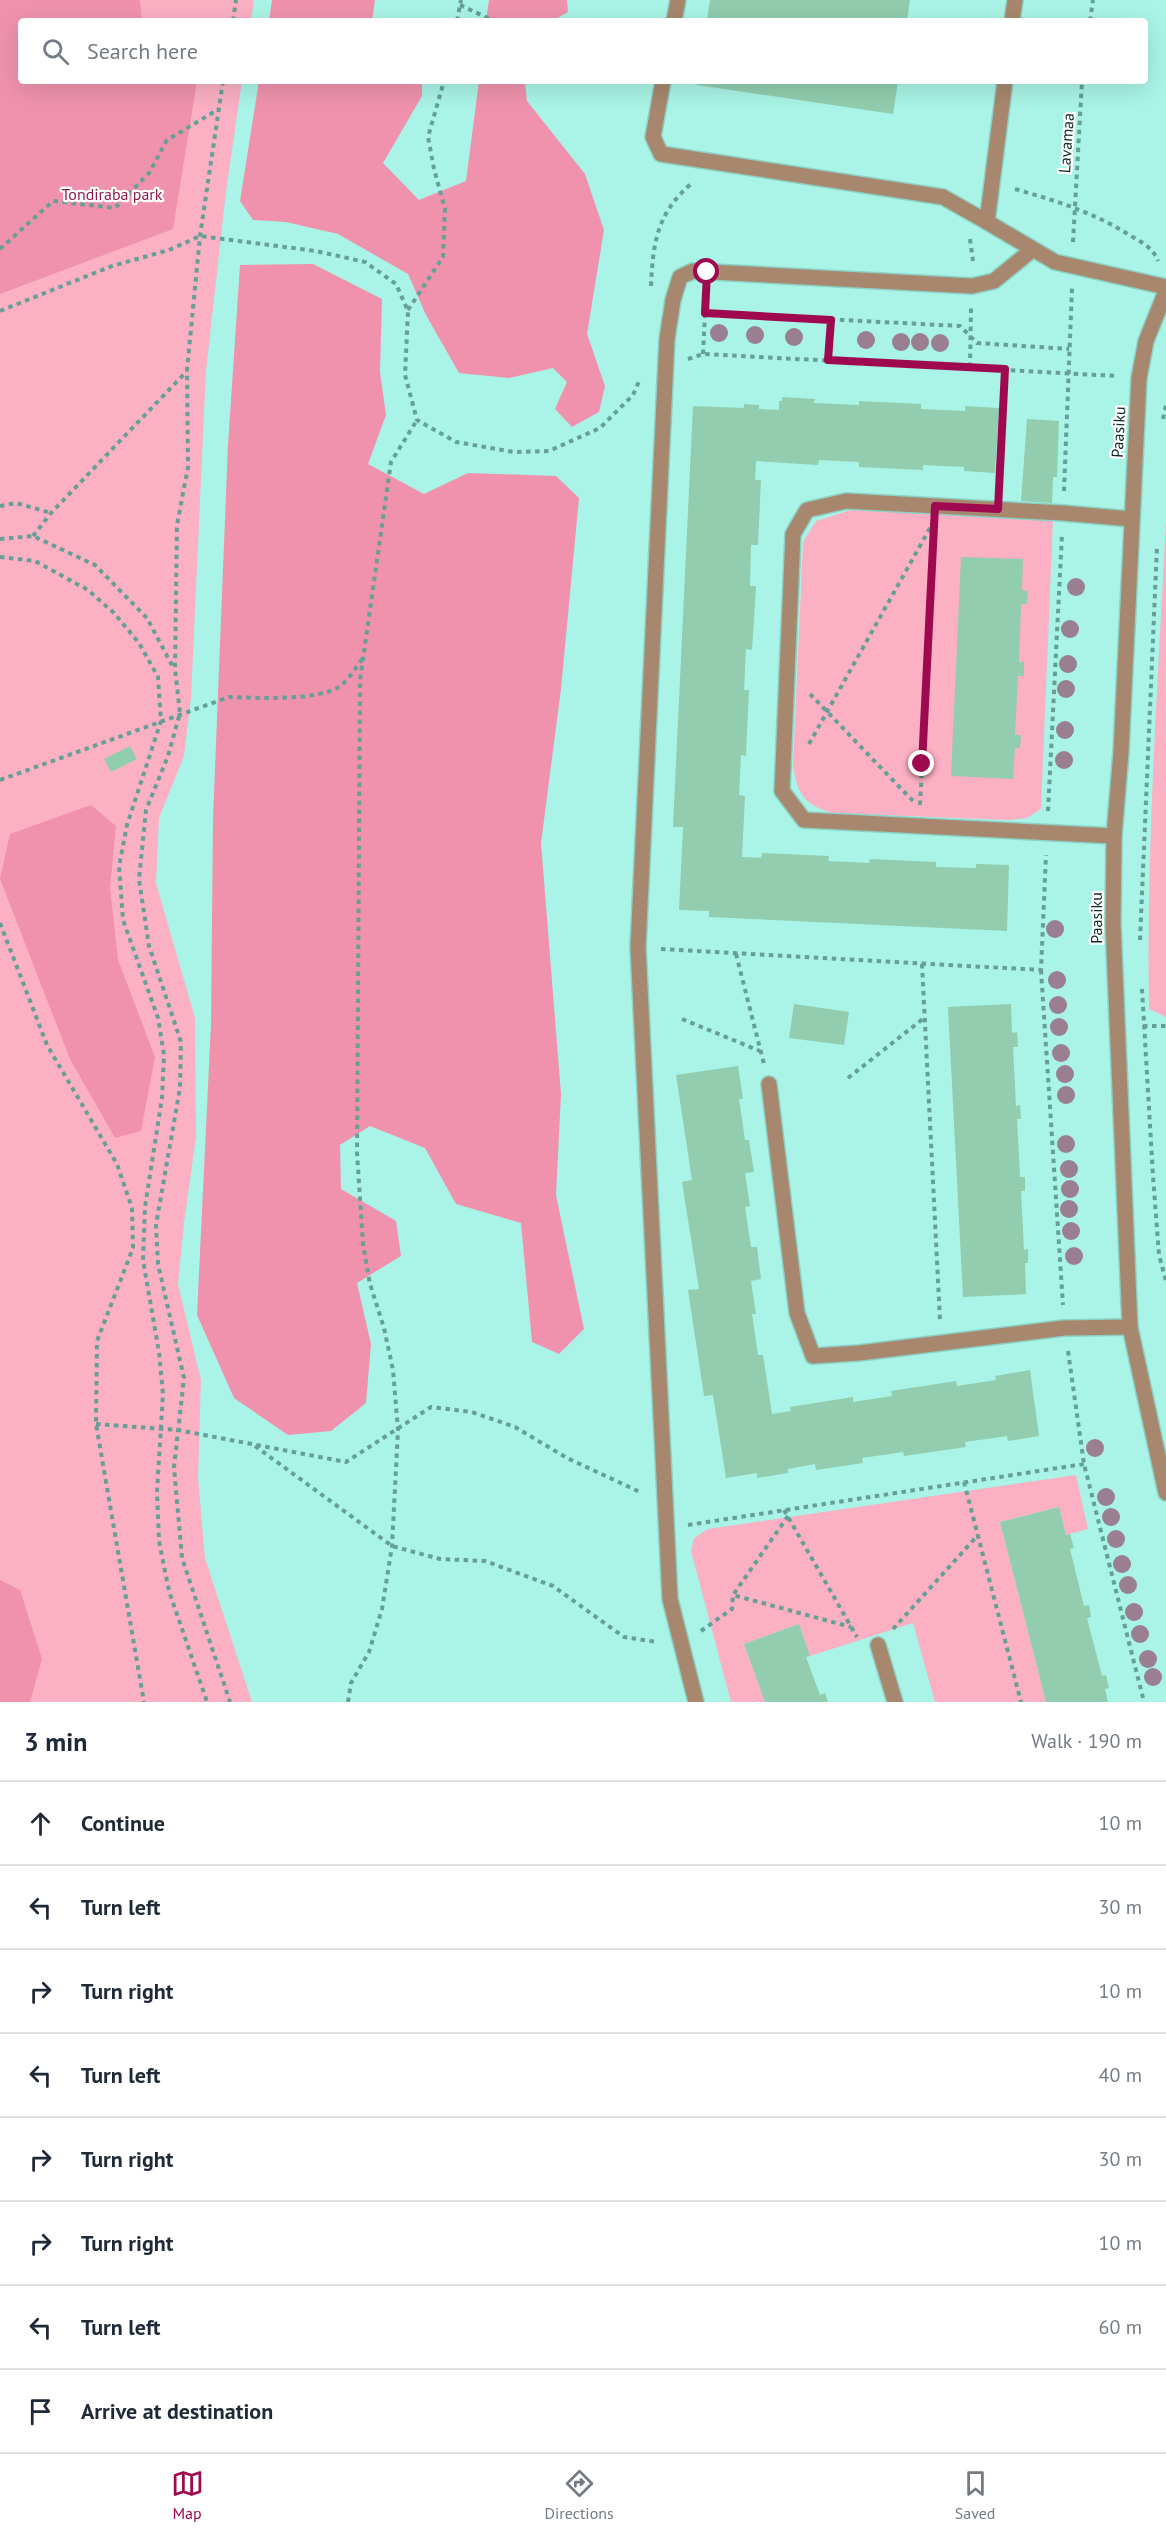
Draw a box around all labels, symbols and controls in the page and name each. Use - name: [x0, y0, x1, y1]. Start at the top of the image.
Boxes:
- search box: [18, 18, 1148, 84]
- icon: search: [39, 35, 72, 68]
- text: Search here: [87, 37, 198, 65]
- street label: Lavamaa: [1054, 112, 1078, 174]
- park label: Tondiraba park: [62, 184, 163, 204]
- route start: [693, 258, 719, 284]
- street label: Paasiku: [1107, 406, 1129, 458]
- route end: [908, 750, 934, 776]
- street label: Paasiku: [1086, 892, 1106, 944]
- text: 3 min: [24, 1725, 87, 1758]
- text: Walk · 190 m: [1031, 1728, 1142, 1754]
- icon: ahead: [24, 1807, 57, 1840]
- text: Continue: [81, 1809, 165, 1837]
- text: 10 m: [1099, 1810, 1142, 1836]
- icon: left: [24, 1891, 57, 1924]
- text: Turn left: [81, 1893, 161, 1921]
- text: 30 m: [1099, 1894, 1142, 1920]
- icon: right: [24, 1975, 57, 2008]
- text: Turn right: [81, 1977, 173, 2005]
- text: 10 m: [1099, 1978, 1142, 2004]
- icon: left: [24, 2059, 57, 2092]
- text: Turn left: [81, 2061, 161, 2089]
- text: 40 m: [1099, 2062, 1142, 2088]
- icon: right: [24, 2143, 57, 2176]
- text: Turn right: [81, 2145, 173, 2173]
- text: 30 m: [1099, 2146, 1142, 2172]
- icon: right: [24, 2227, 57, 2260]
- text: Turn right: [81, 2229, 173, 2257]
- text: 10 m: [1099, 2230, 1142, 2256]
- icon: left: [24, 2311, 57, 2344]
- text: Turn left: [81, 2313, 161, 2341]
- text: 60 m: [1099, 2314, 1142, 2340]
- icon: arrive: [24, 2395, 57, 2428]
- text: Arrive at destination: [81, 2397, 273, 2425]
- tab: Map: [171, 2467, 204, 2523]
- tab: Directions: [545, 2467, 614, 2523]
- tab: Saved: [955, 2467, 995, 2523]

